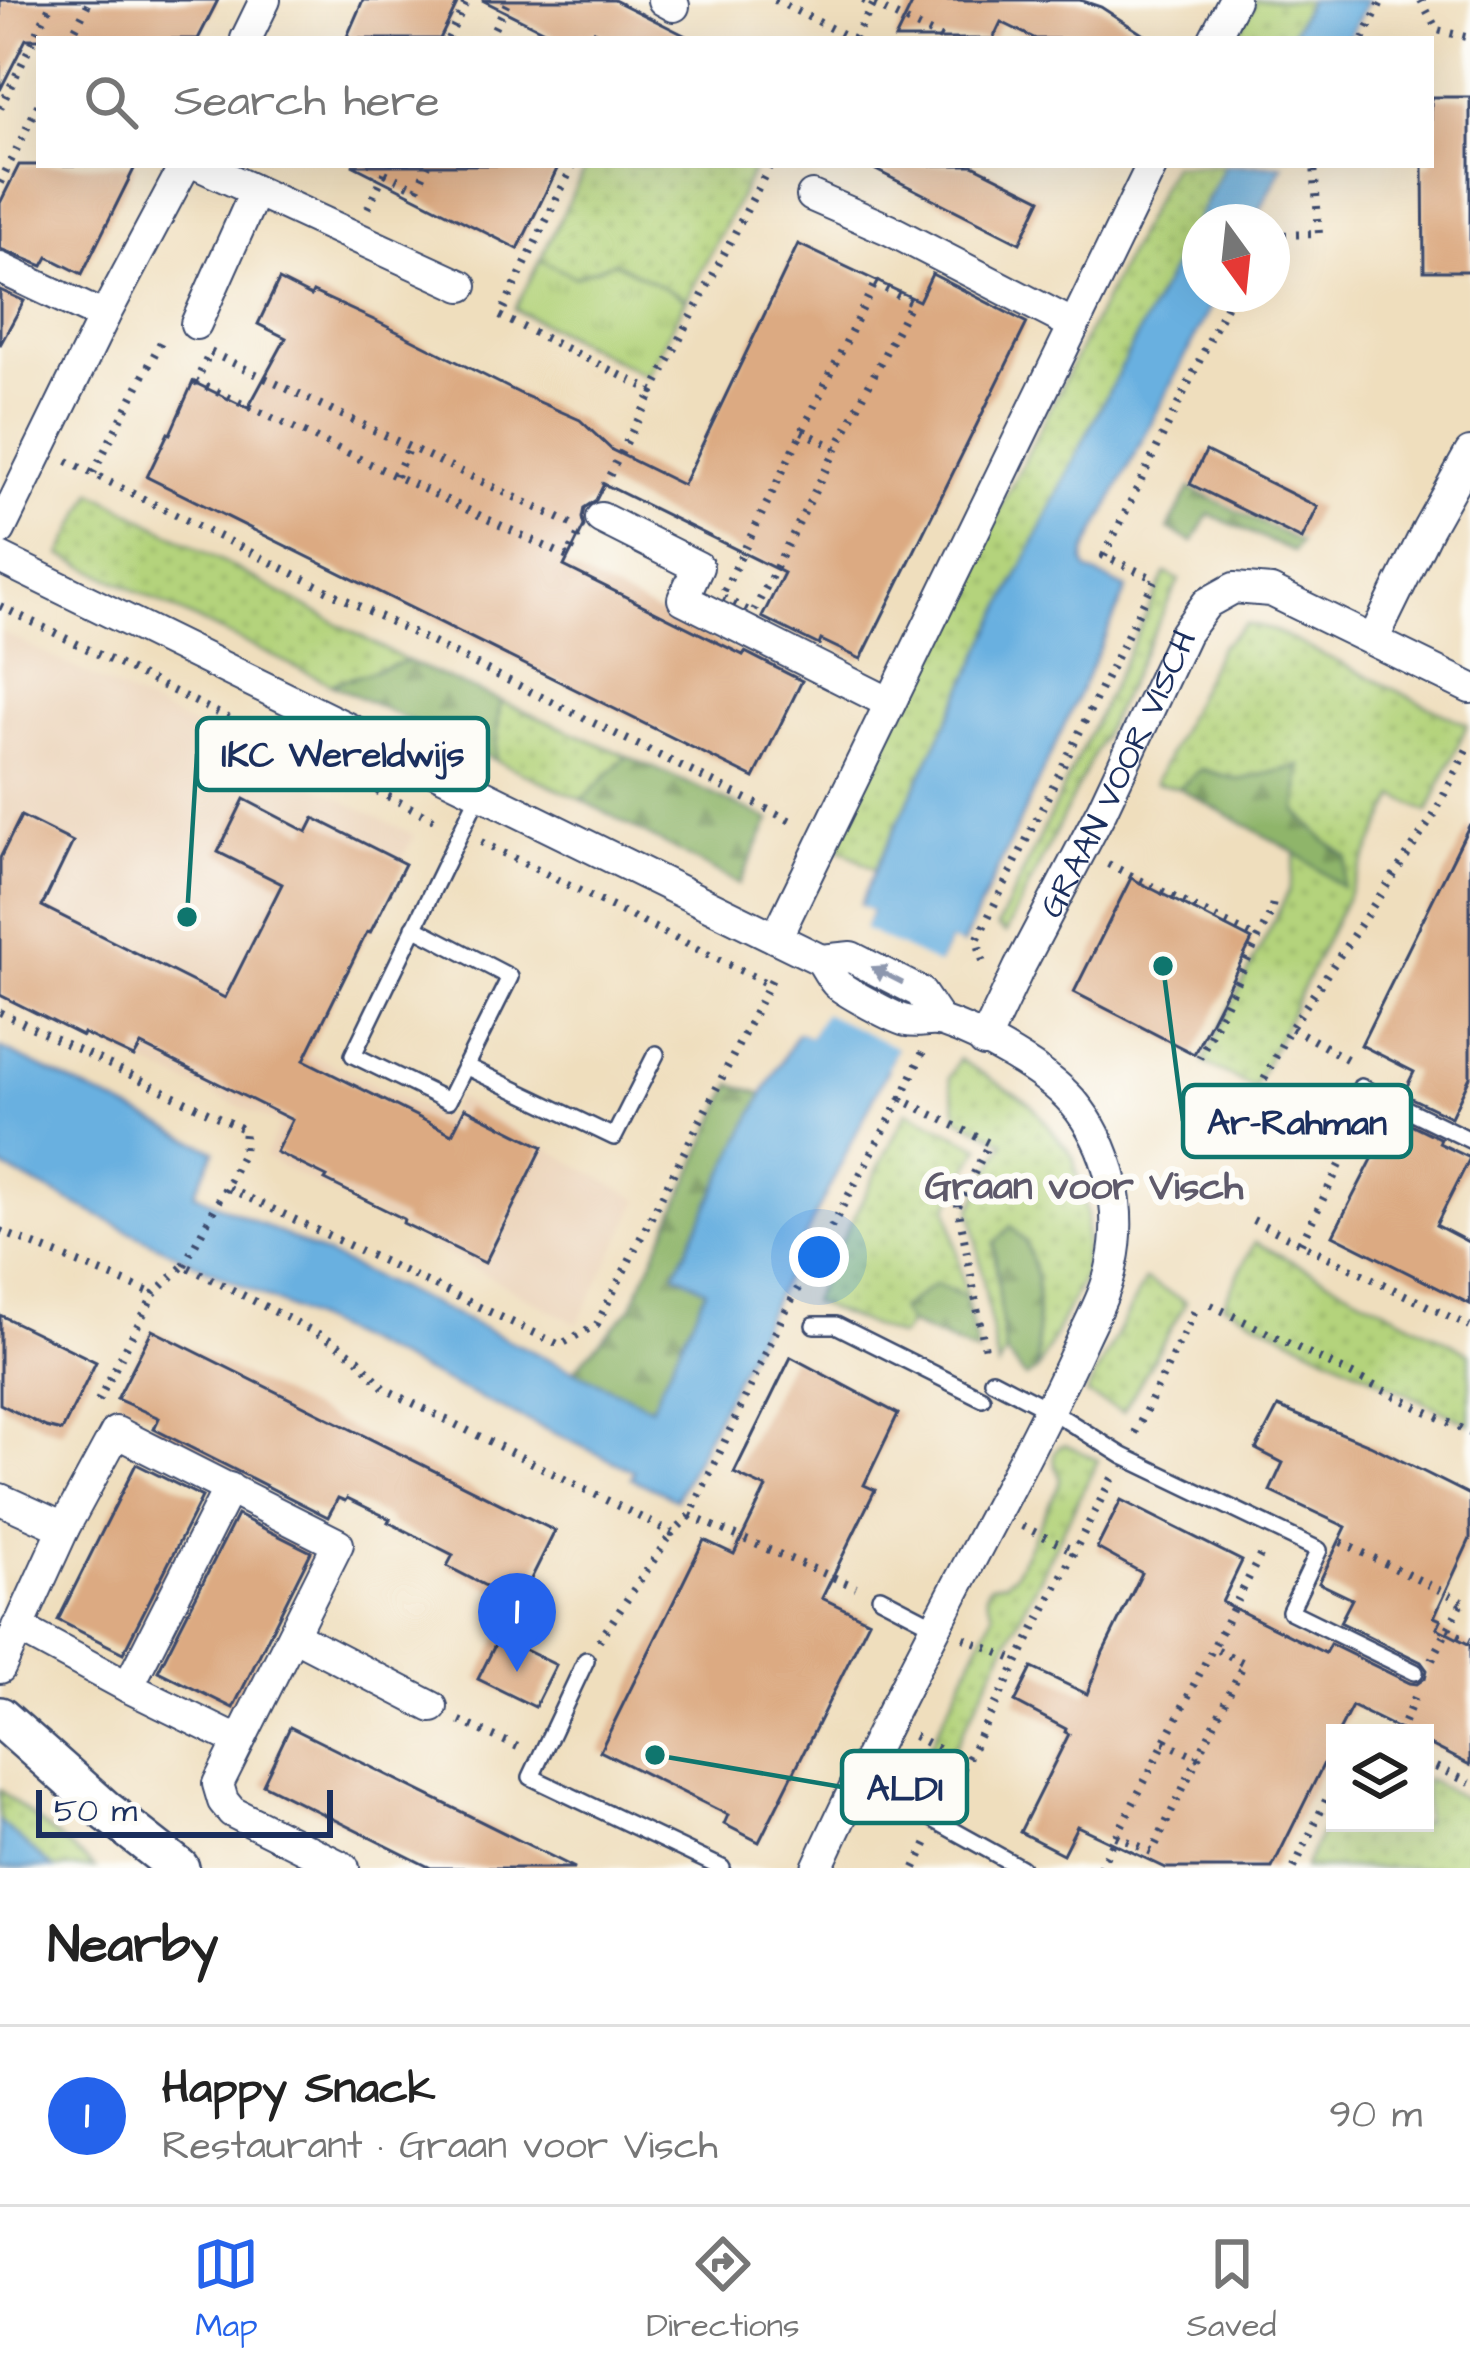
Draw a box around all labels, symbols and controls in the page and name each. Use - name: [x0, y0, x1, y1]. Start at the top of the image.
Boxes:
- search box: [36, 36, 1434, 168]
- icon: search: [78, 69, 144, 135]
- text: Search here: [174, 71, 440, 133]
- north arrow: [1182, 204, 1290, 312]
- street label: GRAAN VOOR VISCH: [1029, 623, 1208, 926]
- callout: IKC Wereldwijs: [197, 718, 488, 790]
- text: IKC Wereldwijs: [222, 730, 464, 781]
- one-way arrow: [869, 966, 904, 986]
- callout: Ar-Rahman: [1183, 1085, 1411, 1157]
- text: Ar-Rahman: [1207, 1098, 1387, 1149]
- district label: Graan voor Visch: [925, 1161, 1244, 1215]
- your location: [789, 1227, 849, 1287]
- pin: 1: [478, 1573, 556, 1672]
- map controls: [1326, 1724, 1434, 1832]
- button: layers: [1326, 1724, 1434, 1832]
- callout: ALDI: [842, 1751, 967, 1823]
- text: ALDI: [867, 1764, 943, 1815]
- scale bar: [36, 1784, 333, 1837]
- text: 50 m: [54, 1788, 137, 1834]
- text: Nearby: [48, 1911, 218, 1982]
- text: Happy Snack: [162, 2058, 435, 2120]
- text: 1: [85, 2089, 90, 2143]
- text: 90 m: [1329, 2089, 1422, 2143]
- text: Restaurant · Graan voor Visch: [162, 2120, 718, 2174]
- tab: Map: [193, 2231, 259, 2349]
- tab: Directions: [646, 2231, 800, 2349]
- tab: Saved: [1187, 2231, 1277, 2349]

